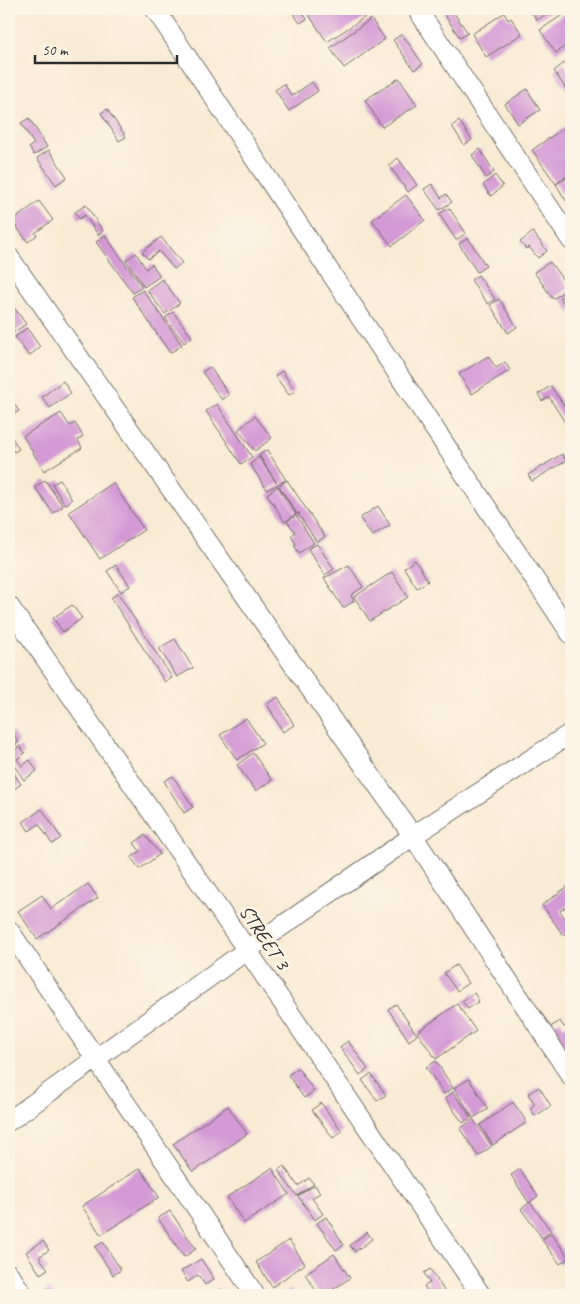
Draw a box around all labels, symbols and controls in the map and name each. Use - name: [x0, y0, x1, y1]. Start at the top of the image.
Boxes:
- scale bar: [35, 32, 178, 64]
- text: 50 m: [42, 41, 69, 60]
- street label: STREET 3: [234, 900, 296, 976]

